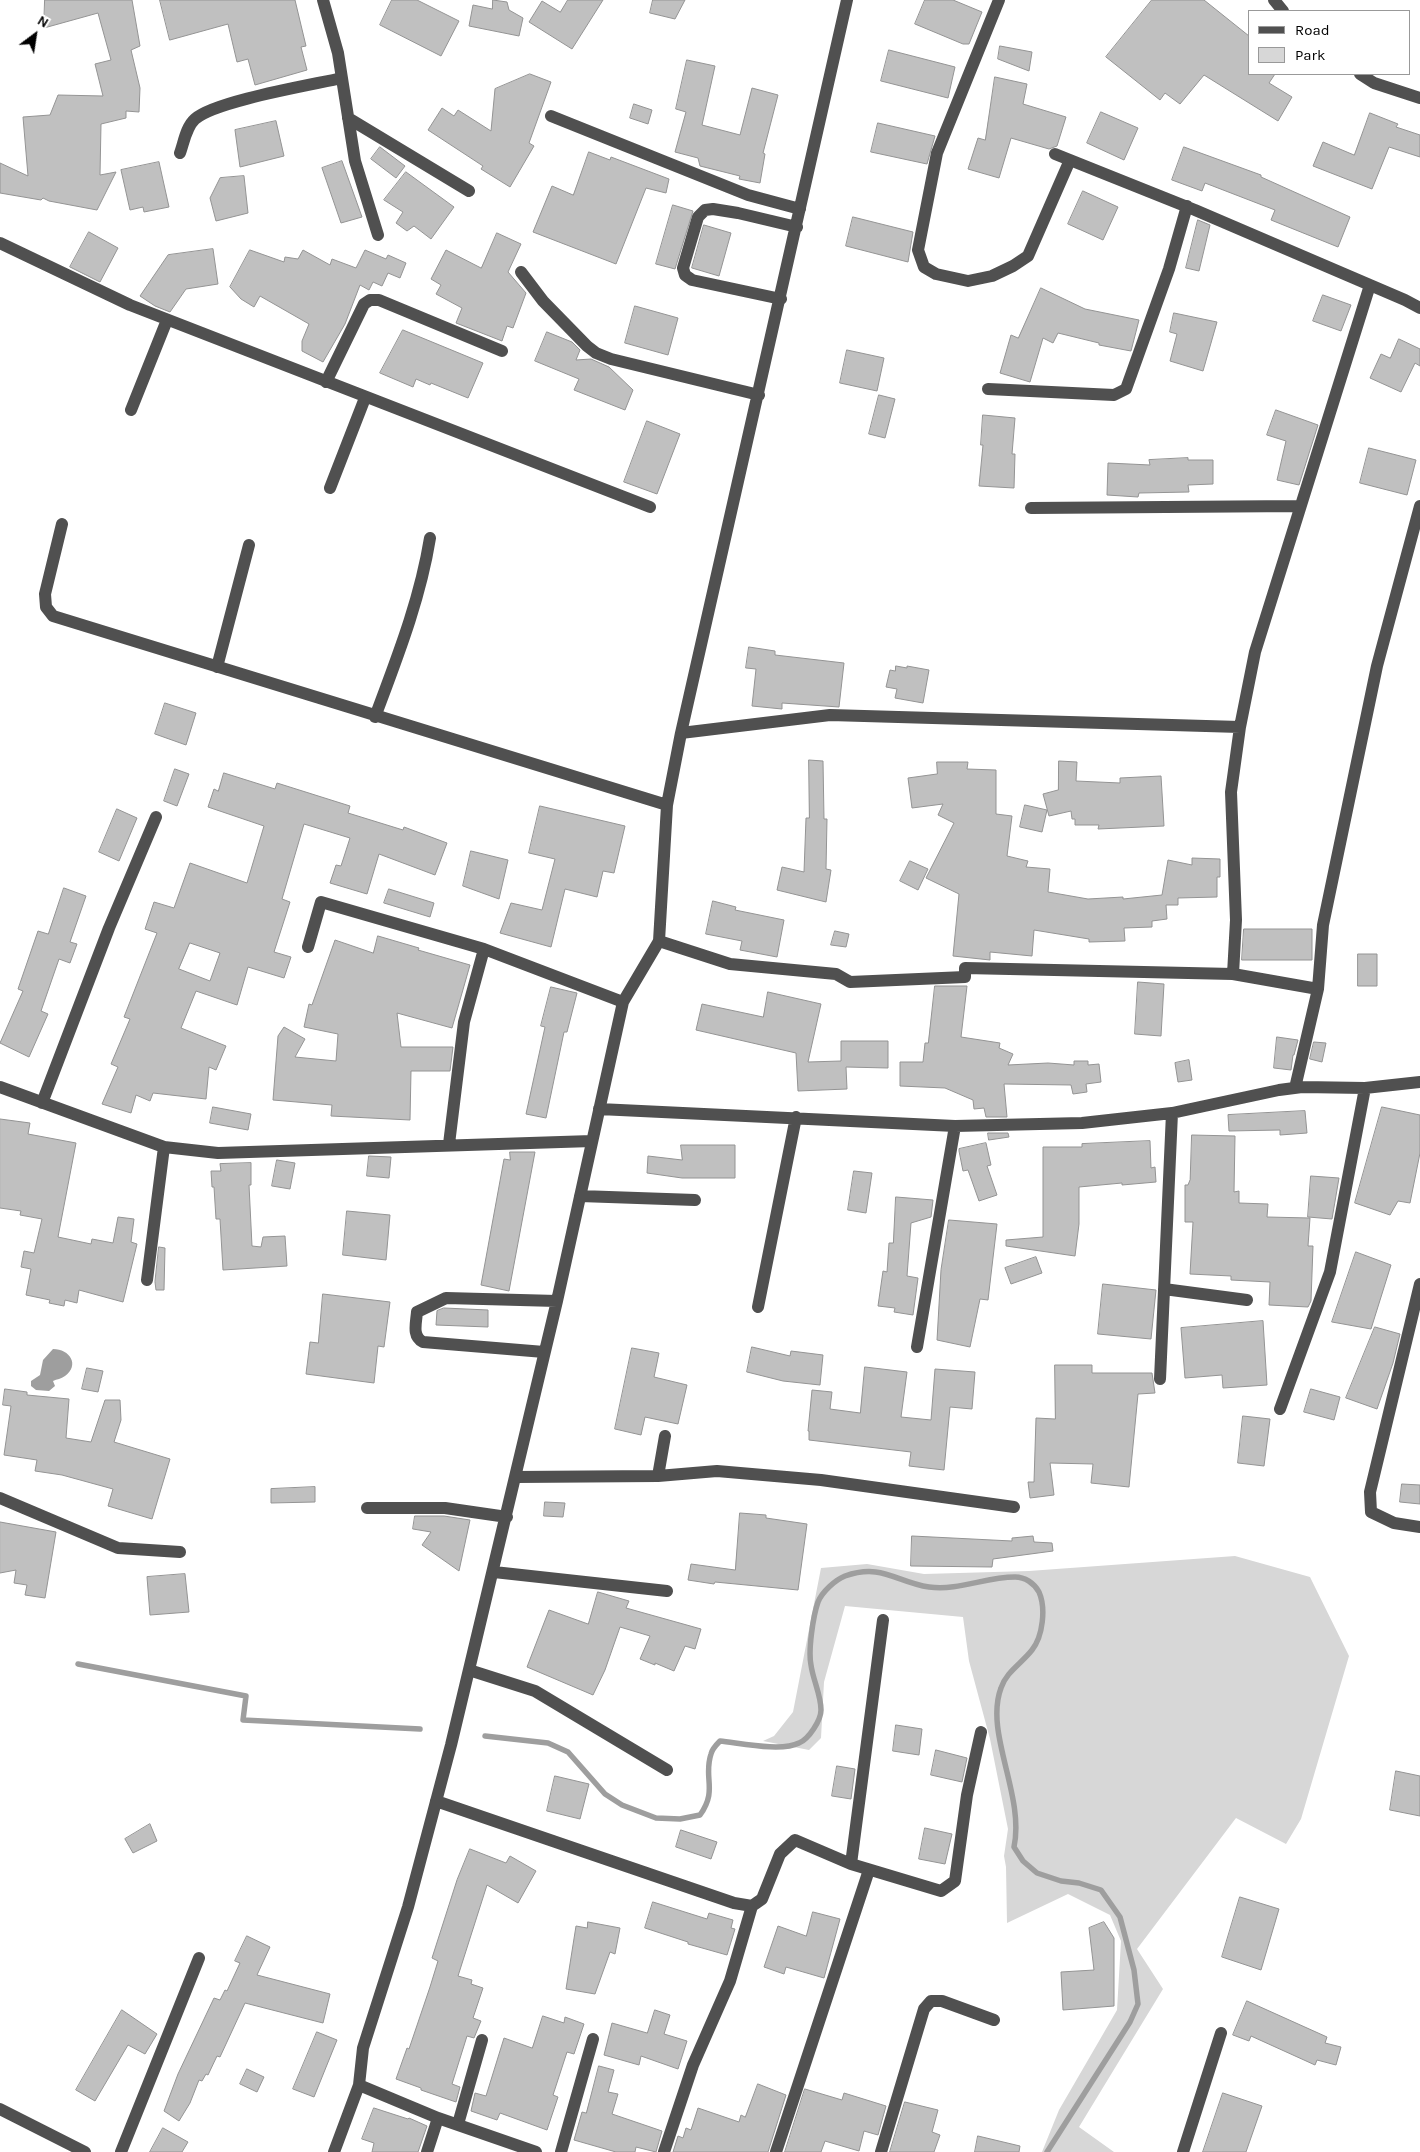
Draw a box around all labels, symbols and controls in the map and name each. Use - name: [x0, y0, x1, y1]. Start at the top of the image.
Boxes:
- north arrow: [10, 10, 60, 60]
- legend: [1248, 10, 1410, 75]
- text: N: [34, 12, 52, 32]
- text: Road: [1295, 21, 1330, 39]
- text: Park: [1295, 46, 1325, 64]

